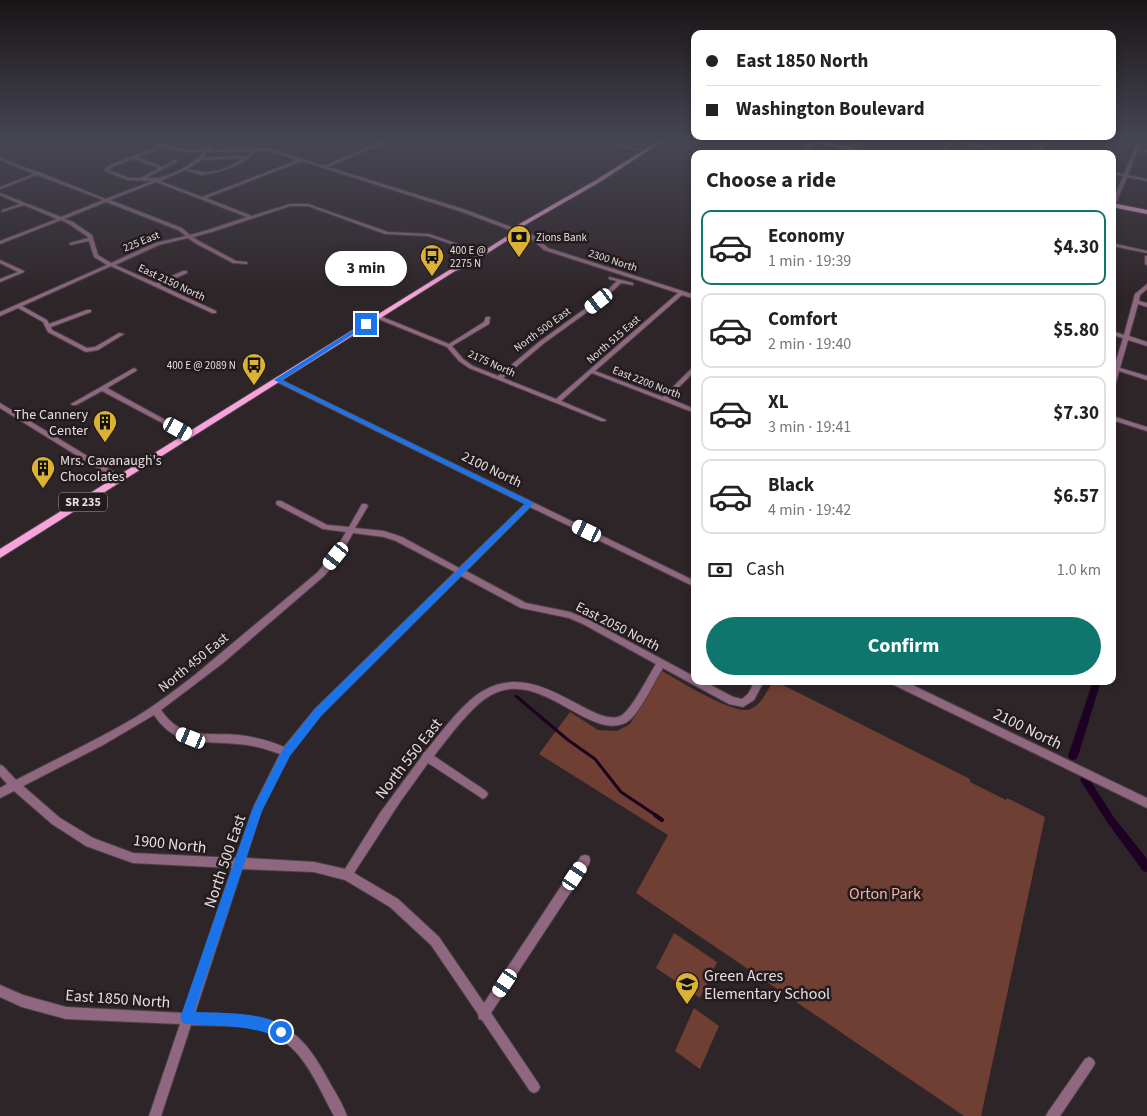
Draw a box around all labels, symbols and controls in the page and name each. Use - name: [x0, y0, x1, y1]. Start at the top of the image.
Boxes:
- text: East 1850 North: [736, 48, 868, 75]
- text: Washington Boulevard: [736, 96, 925, 123]
- text: Choose a ride: [706, 164, 836, 196]
- text: Economy: [768, 223, 845, 250]
- bank icon: Zions Bank: [506, 224, 532, 258]
- icon: car: [708, 225, 753, 270]
- street label: 225 East: [121, 227, 162, 256]
- place label: Zions Bank: [536, 230, 587, 245]
- text: $4.30: [1053, 234, 1099, 261]
- bus stop icon: 400 E @ 2275 N: [419, 243, 445, 277]
- place label: 400 E @ 2275 N: [450, 243, 486, 271]
- street label: 2300 North: [586, 246, 639, 275]
- text: 1 min · 19:39: [768, 250, 851, 272]
- callout: 3 min: [325, 252, 407, 286]
- text: 3 min: [347, 257, 385, 279]
- street label: East 2150 North: [136, 260, 208, 305]
- car: [582, 286, 615, 316]
- street label: North 500 East: [511, 304, 574, 355]
- text: Comfort: [768, 306, 838, 333]
- icon: car: [708, 308, 753, 353]
- street label: North 515 East: [583, 312, 644, 367]
- route end: [355, 313, 377, 335]
- text: $5.80: [1053, 317, 1099, 344]
- text: 2 min · 19:40: [768, 333, 851, 355]
- street label: 2175 North: [466, 346, 518, 381]
- bus stop icon: 400 E @ 2089 N: [241, 352, 267, 386]
- place label: 400 E @ 2089 N: [167, 358, 236, 373]
- street label: East 2200 North: [610, 363, 683, 402]
- text: XL: [768, 389, 789, 416]
- icon: car: [708, 391, 753, 436]
- text: $7.30: [1053, 400, 1099, 427]
- place label: The Cannery Center: [14, 405, 88, 441]
- building icon: The Cannery Center: [92, 409, 118, 443]
- car: [161, 415, 194, 443]
- text: 3 min · 19:41: [768, 416, 851, 438]
- street label: 2100 North: [458, 447, 525, 493]
- place label: Mrs. Cavanaugh's Chocolates: [60, 451, 162, 487]
- building icon: Mrs. Cavanaugh's Chocolates: [30, 455, 56, 489]
- text: Black: [768, 472, 814, 499]
- icon: car: [708, 474, 753, 519]
- text: $6.57: [1053, 483, 1099, 510]
- road number: SR 235: [59, 492, 107, 512]
- text: 4 min · 19:42: [768, 499, 851, 521]
- car: [570, 518, 603, 544]
- car: [320, 540, 351, 572]
- icon: cash: [706, 556, 734, 584]
- text: Cash: [746, 556, 785, 583]
- text: 1.0 km: [1057, 559, 1101, 581]
- street label: East 2050 North: [572, 597, 663, 657]
- button: Confirm: [706, 617, 1101, 675]
- street label: North 450 East: [154, 628, 233, 697]
- street label: 2100 North: [990, 703, 1066, 755]
- street label: North 550 East: [370, 713, 448, 804]
- car: [174, 725, 207, 751]
- street label: North 500 East: [199, 811, 251, 911]
- street label: 1900 North: [132, 829, 208, 859]
- car: [560, 859, 589, 893]
- park label: Orton Park: [849, 883, 921, 905]
- place label: Green Acres Elementary School: [704, 965, 830, 1005]
- car: [490, 966, 519, 1000]
- school or university icon: Green Acres Elementary School: [674, 971, 700, 1005]
- street label: East 1850 North: [65, 984, 171, 1014]
- route start: [270, 1021, 292, 1043]

